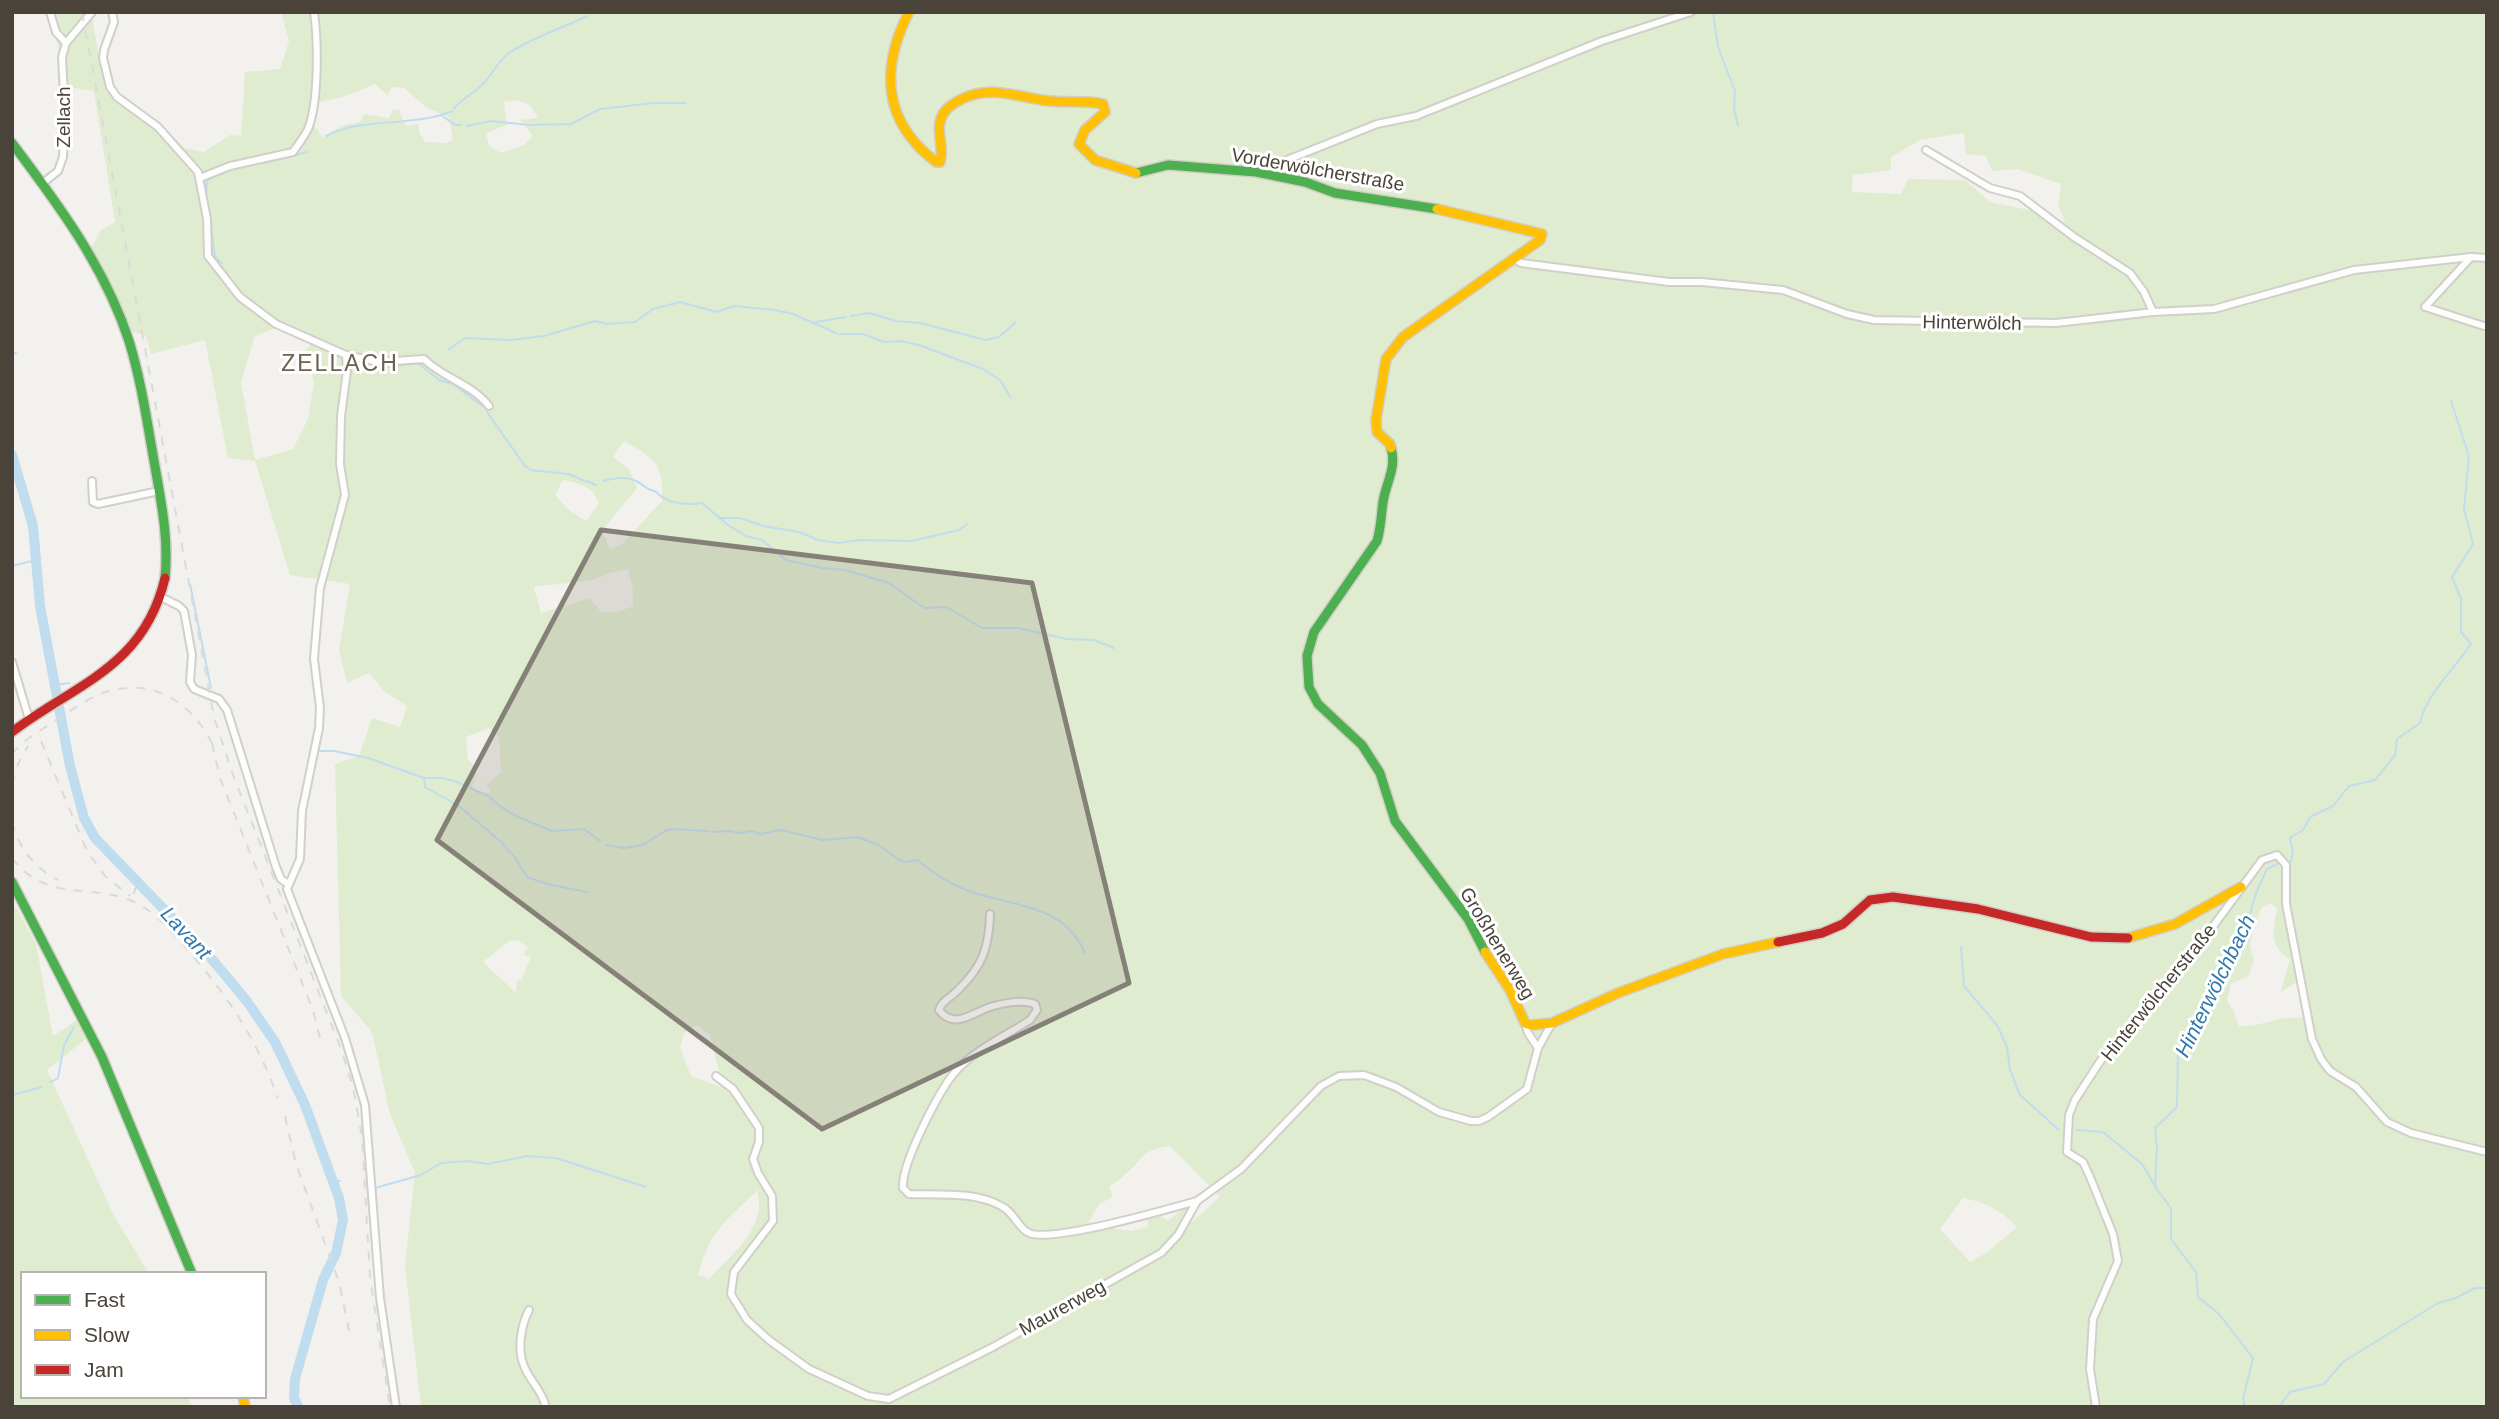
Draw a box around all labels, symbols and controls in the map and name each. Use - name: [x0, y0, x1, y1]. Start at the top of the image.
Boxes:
- street label: Zellach: [53, 86, 74, 148]
- street label: Vorderwölcherstraße: [1230, 144, 1406, 195]
- street label: Hinterwölch: [1922, 311, 2022, 334]
- district label: ZELLACH: [281, 350, 399, 376]
- street label: Großhenerweg: [1456, 884, 1539, 1003]
- water label: Lavant: [156, 902, 217, 964]
- water label: Hinterwölchbach: [2170, 911, 2259, 1061]
- street label: Hinterwölcherstraße: [2097, 920, 2220, 1065]
- legend: [21, 1272, 266, 1398]
- street label: Maurerweg: [1016, 1275, 1109, 1340]
- text: Fast: [84, 1288, 125, 1311]
- text: Slow: [84, 1323, 130, 1346]
- text: Jam: [84, 1358, 124, 1381]

